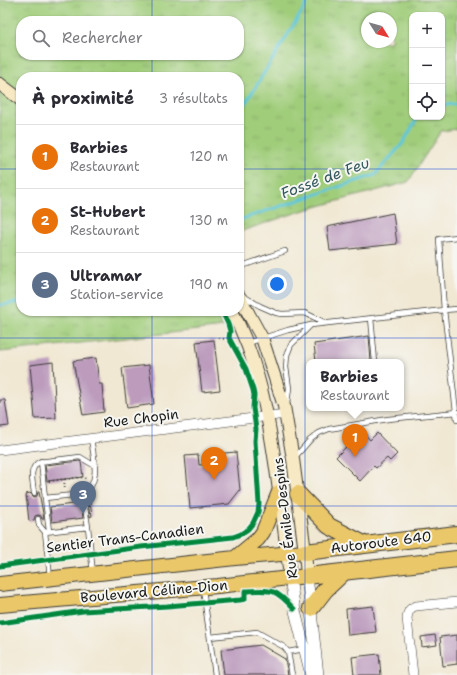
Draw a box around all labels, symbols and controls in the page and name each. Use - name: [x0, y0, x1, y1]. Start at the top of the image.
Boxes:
- north arrow: [361, 12, 397, 48]
- map controls: [409, 12, 445, 120]
- button: +: [409, 12, 445, 48]
- search box: [16, 16, 244, 60]
- icon: search: [30, 27, 52, 49]
- text: Rechercher: [62, 28, 143, 48]
- button: −: [409, 48, 445, 84]
- button: locate: [409, 84, 445, 120]
- text: À proximité: [32, 87, 134, 109]
- text: 3 résultats: [159, 90, 228, 107]
- text: Barbies: [70, 138, 128, 158]
- text: 1: [42, 148, 48, 165]
- text: 120 m: [190, 148, 228, 165]
- water label: Fossé de Feu: [278, 153, 373, 203]
- text: Restaurant: [70, 158, 140, 175]
- text: St-Hubert: [70, 202, 146, 222]
- text: 2: [40, 212, 50, 229]
- text: 130 m: [190, 212, 228, 229]
- text: Restaurant: [70, 222, 140, 239]
- text: Ultramar: [70, 266, 142, 286]
- your location: [267, 274, 287, 294]
- text: 3: [40, 276, 50, 293]
- text: 190 m: [189, 276, 228, 293]
- text: Station-service: [70, 286, 164, 303]
- popup: [306, 359, 404, 411]
- text: Barbies: [320, 367, 378, 387]
- text: Restaurant: [320, 387, 390, 404]
- street label: Rue Chopin: [102, 404, 180, 432]
- pin: 1: [342, 424, 368, 457]
- pin: 2: [201, 447, 227, 480]
- street label: Rue Émile-Despins: [269, 456, 301, 580]
- pin: 3: [70, 481, 96, 514]
- street label: Sentier Trans-Canadien: [45, 519, 205, 557]
- street label: Autoroute 640: [329, 527, 433, 557]
- street label: Boulevard Céline-Dion: [80, 576, 229, 606]

